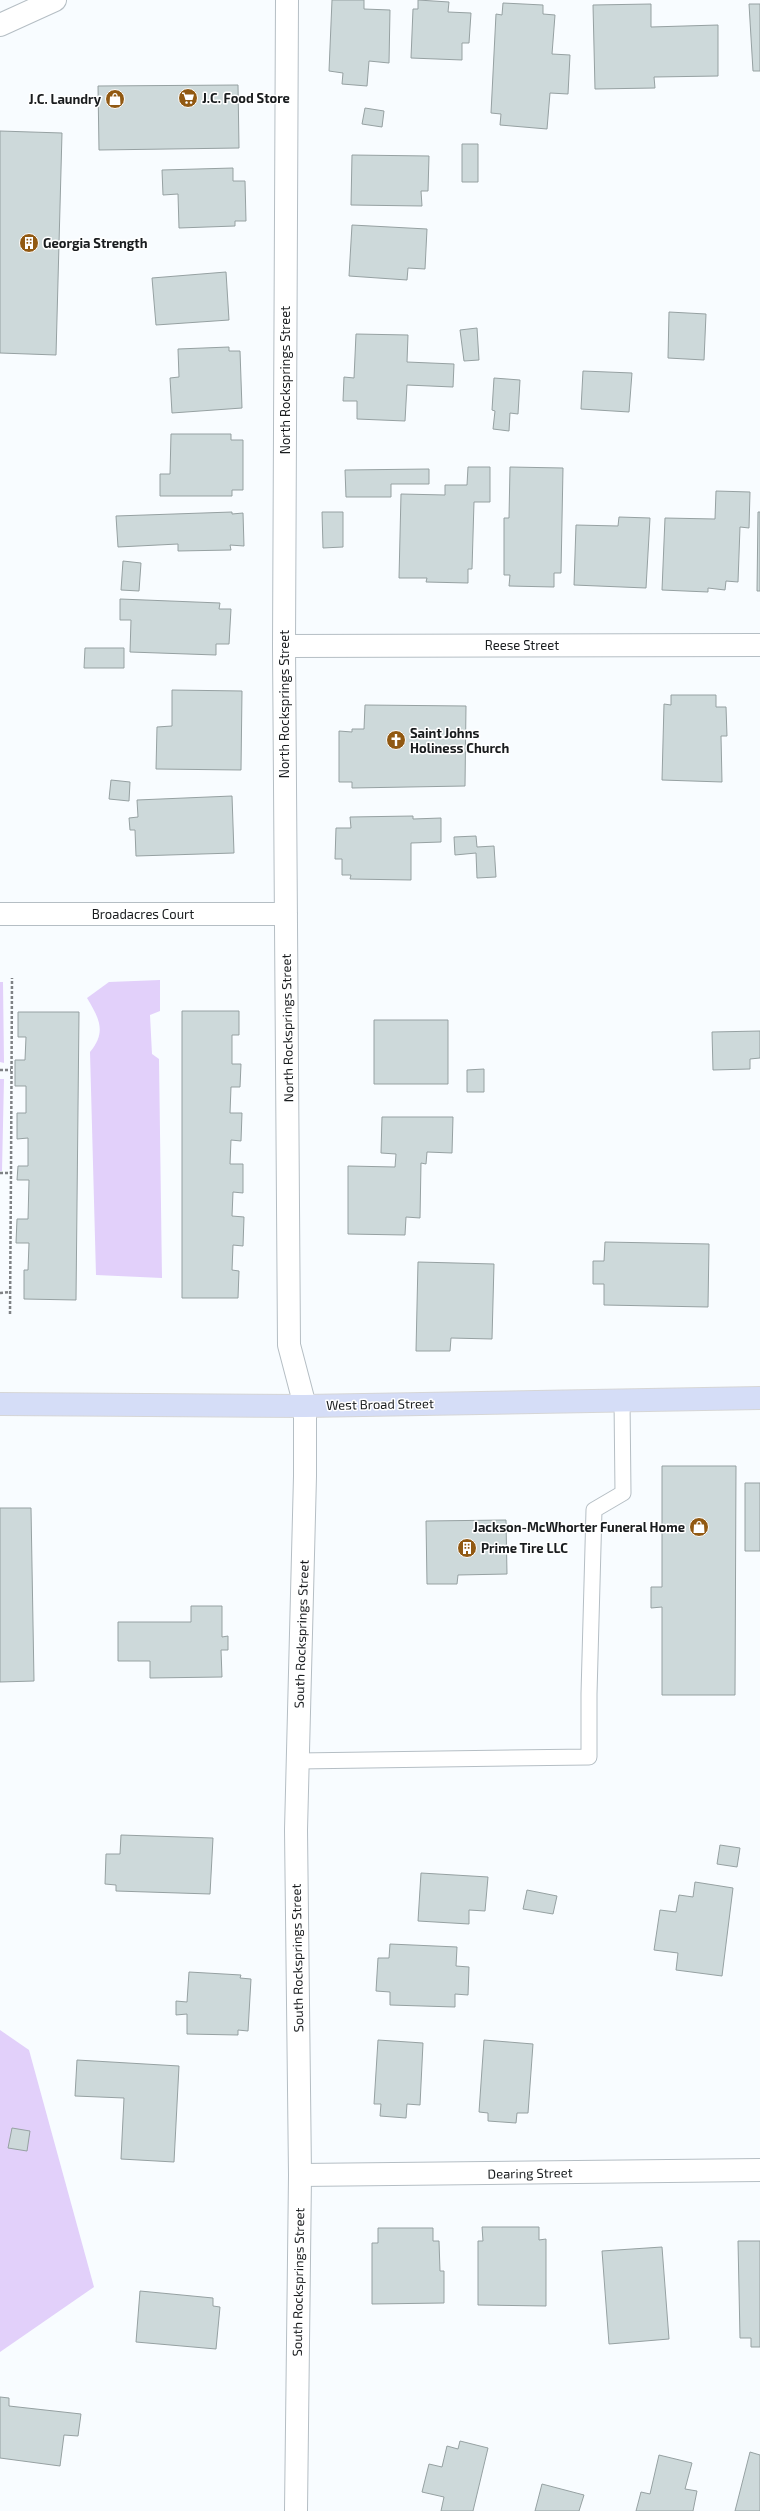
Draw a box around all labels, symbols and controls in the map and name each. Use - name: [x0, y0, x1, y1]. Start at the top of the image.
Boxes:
- supermarket icon: J.C. Food Store: [177, 87, 199, 109]
- shop icon: J.C. Laundry: [104, 88, 126, 110]
- place label: J.C. Food Store: [202, 90, 290, 106]
- place label: J.C. Laundry: [29, 91, 102, 107]
- building icon: Georgia Strength: [18, 232, 40, 254]
- place label: Georgia Strength: [43, 235, 148, 251]
- street label: North Rocksprings Street: [277, 306, 293, 454]
- street label: North Rocksprings Street: [276, 630, 292, 778]
- street label: Reese Street: [485, 637, 559, 653]
- place label: Saint Johns Holiness Church: [410, 725, 509, 756]
- church icon: Saint Johns Holiness Church: [385, 729, 407, 751]
- street label: Broadacres Court: [92, 906, 194, 922]
- street label: North Rocksprings Street: [278, 954, 296, 1102]
- street label: West Broad Street: [326, 1395, 434, 1413]
- shop icon: Jackson-McWhorter Funeral Home: [688, 1516, 710, 1538]
- place label: Jackson-McWhorter Funeral Home: [473, 1519, 685, 1535]
- building icon: Prime Tire LLC: [456, 1537, 478, 1559]
- place label: Prime Tire LLC: [481, 1540, 568, 1556]
- street label: South Rocksprings Street: [290, 1559, 312, 1709]
- street label: South Rocksprings Street: [288, 1883, 306, 2033]
- street label: Dearing Street: [487, 2164, 573, 2182]
- street label: South Rocksprings Street: [289, 2207, 307, 2357]

